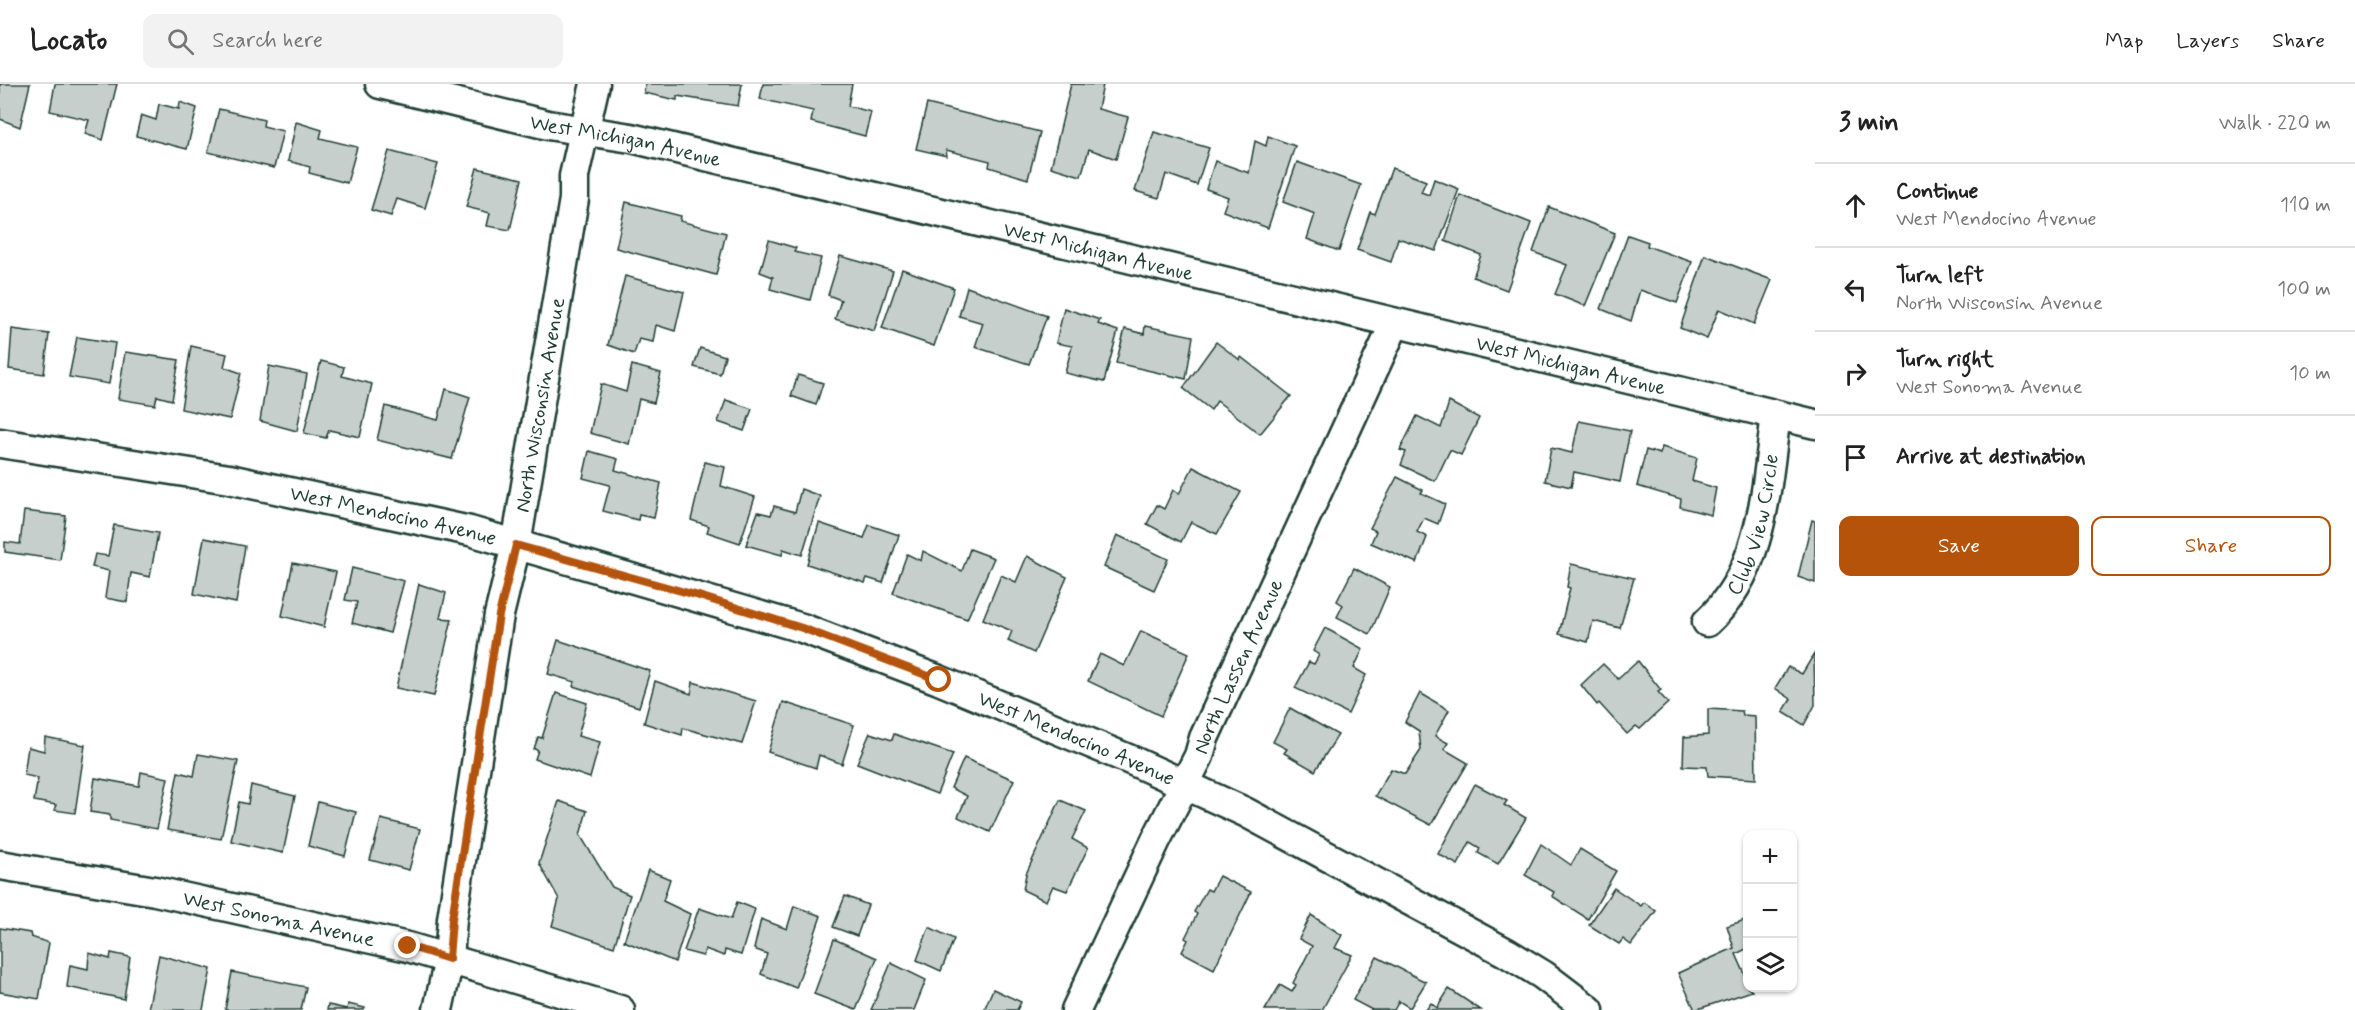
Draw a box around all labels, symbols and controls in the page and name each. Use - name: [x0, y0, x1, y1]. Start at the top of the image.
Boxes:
- search box: [143, 14, 563, 68]
- text: Locato: [30, 23, 107, 60]
- icon: search: [164, 25, 197, 58]
- text: Search here: [212, 27, 323, 55]
- text: Map: [2105, 27, 2143, 55]
- text: Layers: [2176, 27, 2239, 55]
- text: Share: [2272, 27, 2325, 55]
- text: 3 min: [1839, 106, 1899, 140]
- street label: West Michigan Avenue: [527, 108, 724, 174]
- text: Walk · 220 m: [2219, 110, 2331, 137]
- text: Continue: [1896, 178, 1978, 206]
- icon: ahead: [1839, 189, 1872, 222]
- text: 110 m: [2280, 192, 2331, 219]
- text: West Mendocino Avenue: [1896, 206, 2097, 233]
- street label: West Michigan Avenue: [1000, 215, 1196, 288]
- text: Turn left: [1896, 262, 1984, 290]
- icon: left: [1839, 273, 1872, 306]
- text: 100 m: [2277, 276, 2331, 303]
- text: North Wisconsin Avenue: [1896, 290, 2103, 317]
- street label: North Wisconsin Avenue: [509, 296, 572, 515]
- street label: West Michigan Avenue: [1473, 330, 1669, 403]
- text: Turn right: [1896, 346, 1994, 374]
- icon: right: [1839, 357, 1872, 390]
- text: 10 m: [2289, 360, 2331, 387]
- text: West Sonoma Avenue: [1896, 374, 2083, 401]
- icon: arrive: [1839, 441, 1872, 474]
- text: Arrive at destination: [1896, 443, 2086, 471]
- street label: Club View Circle: [1720, 452, 1786, 601]
- street label: West Mendocino Avenue: [287, 480, 500, 553]
- button: Save: [1839, 516, 2079, 576]
- button: Share: [2091, 516, 2331, 576]
- street label: North Lassen Avenue: [1187, 574, 1290, 757]
- route start: [925, 666, 951, 692]
- street label: West Mendocino Avenue: [974, 685, 1179, 793]
- map controls: [1743, 830, 1797, 992]
- button: +: [1743, 830, 1797, 884]
- button: −: [1743, 884, 1797, 938]
- street label: West Sonoma Avenue: [180, 885, 377, 954]
- route end: [394, 932, 420, 958]
- button: layers: [1743, 938, 1797, 992]

